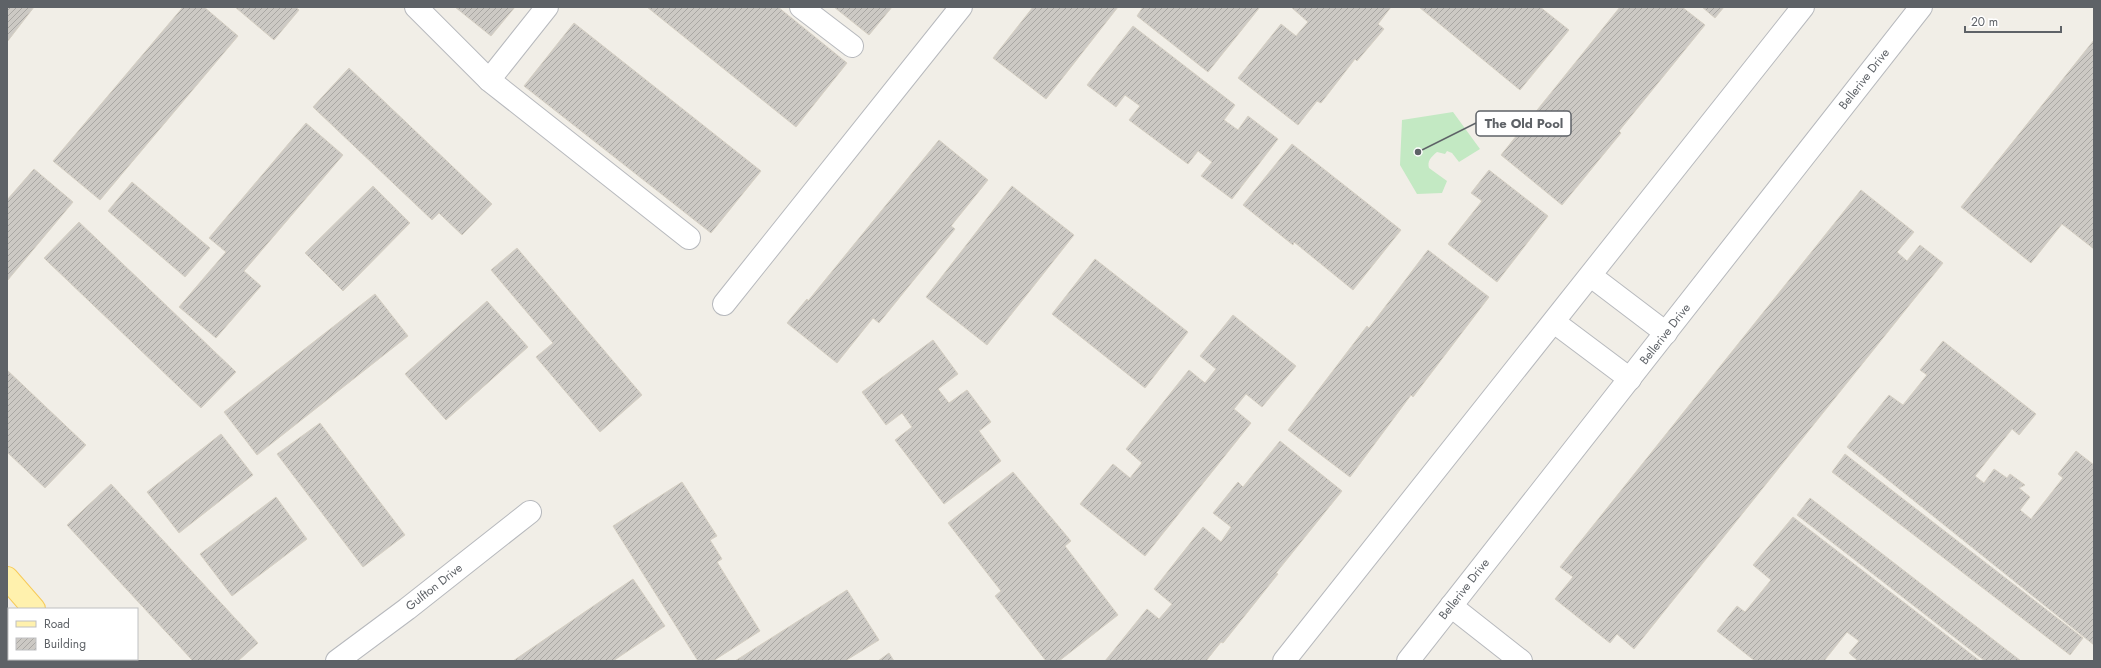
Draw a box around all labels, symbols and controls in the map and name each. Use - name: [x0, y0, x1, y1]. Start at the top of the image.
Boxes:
- scale bar: [1965, 8, 2061, 34]
- text: 20 m: [1971, 13, 1998, 31]
- street label: Bellerive Drive: [1834, 45, 1894, 113]
- callout: The Old Pool: [1476, 111, 1571, 136]
- text: The Old Pool: [1485, 114, 1563, 133]
- street label: Bellerive Drive: [1635, 300, 1695, 368]
- street label: Bellerive Drive: [1434, 555, 1494, 623]
- street label: Gulfton Drive: [402, 559, 466, 615]
- legend: [8, 608, 138, 660]
- text: Road: [44, 615, 70, 633]
- text: Building: [44, 635, 86, 653]

